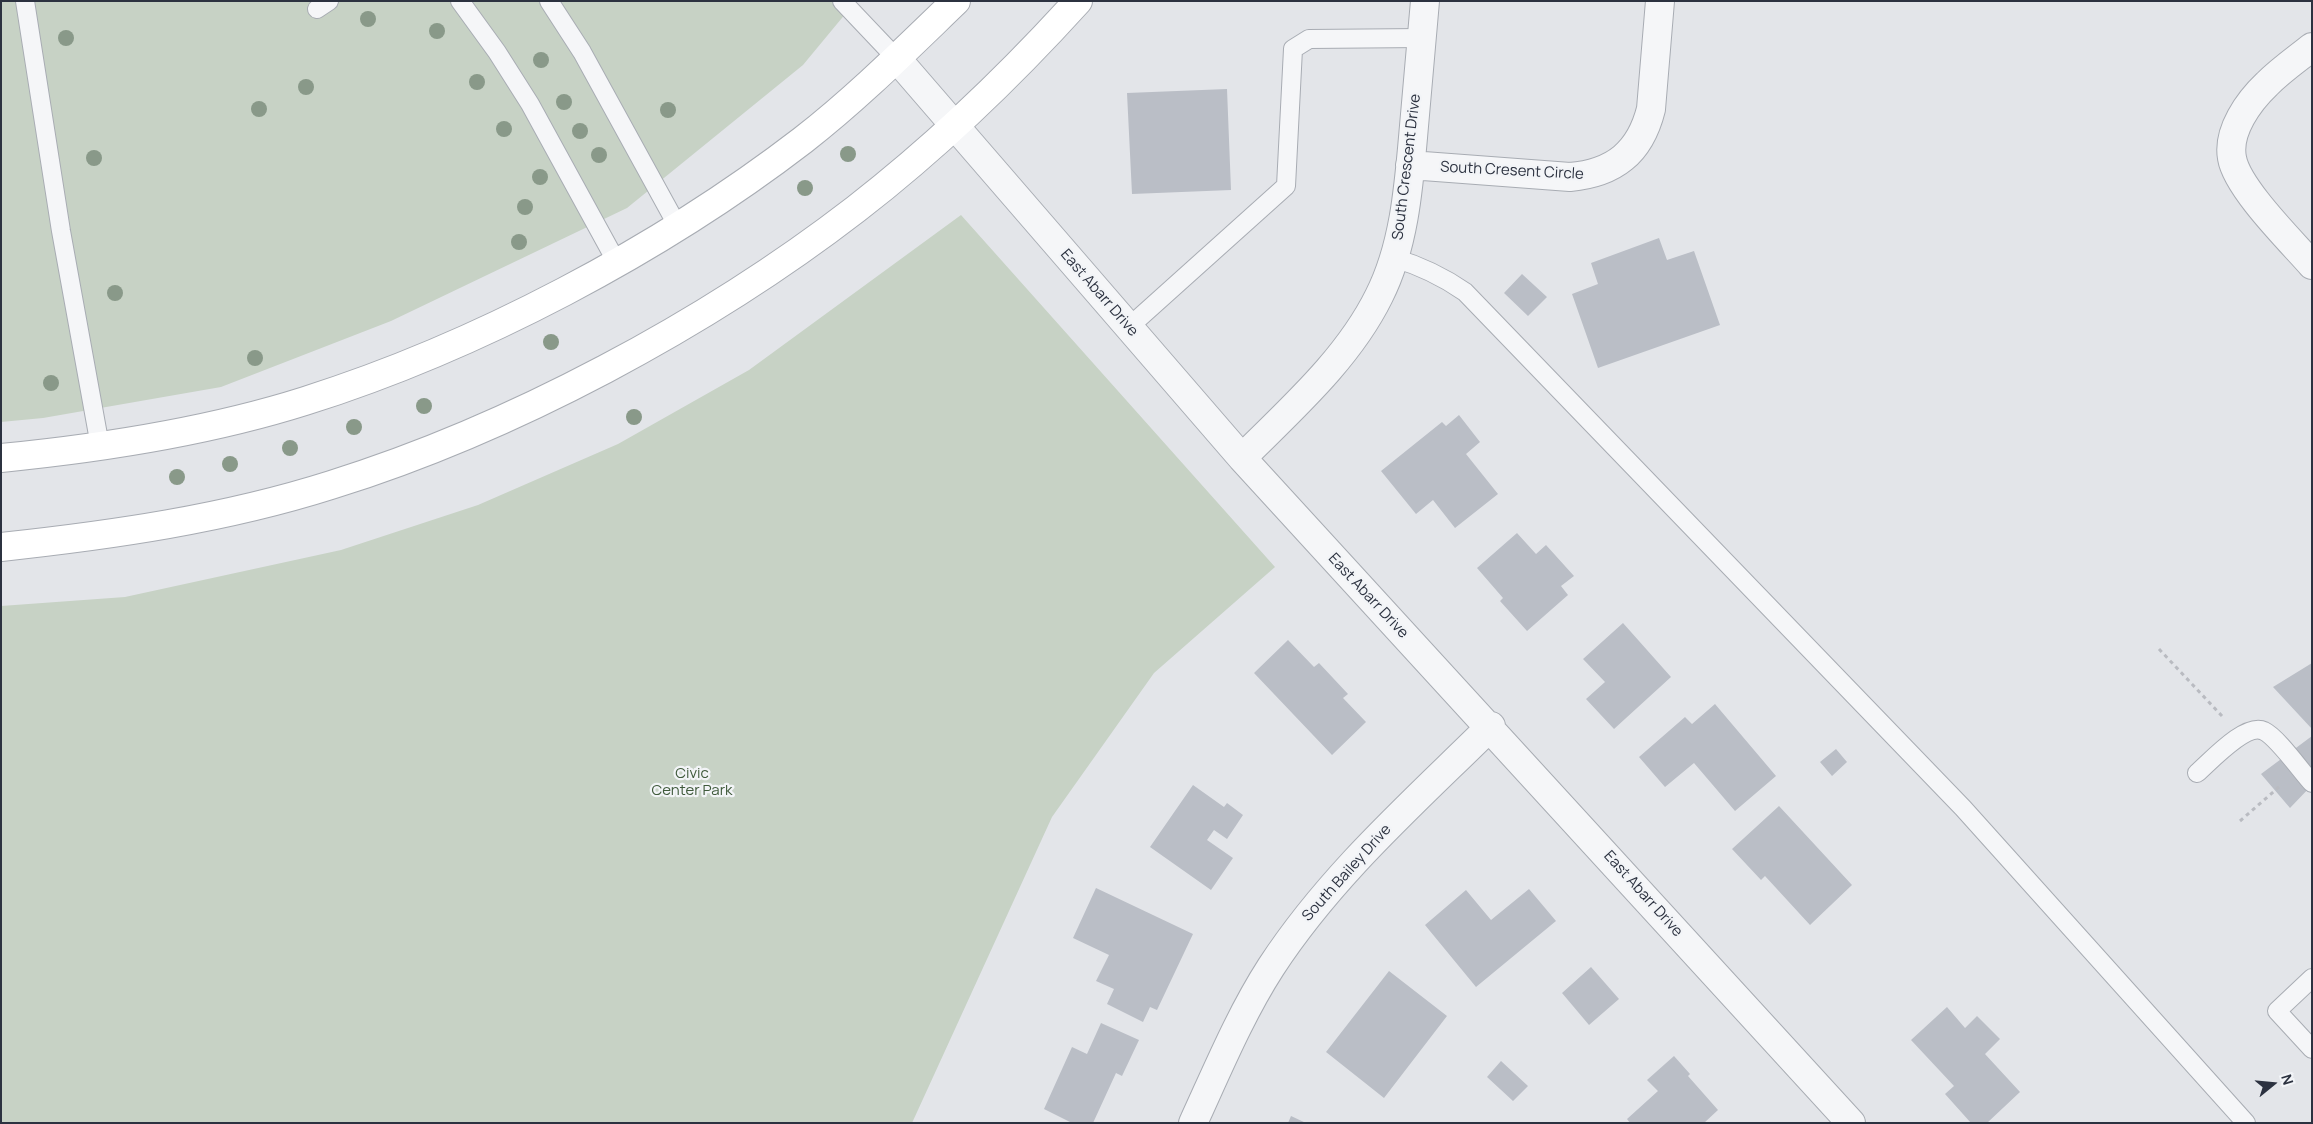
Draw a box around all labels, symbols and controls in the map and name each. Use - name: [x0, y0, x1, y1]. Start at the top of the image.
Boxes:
- street label: South Crescent Drive: [1389, 93, 1425, 241]
- street label: South Cresent Circle: [1440, 158, 1584, 184]
- street label: East Abarr Drive: [1056, 246, 1142, 340]
- street label: East Abarr Drive: [1324, 550, 1412, 642]
- park label: Civic Center Park: [652, 765, 732, 800]
- street label: South Bailey Drive: [1299, 821, 1395, 925]
- street label: East Abarr Drive: [1600, 847, 1686, 941]
- north arrow: [2248, 1059, 2298, 1109]
- text: N: [2277, 1072, 2298, 1087]

